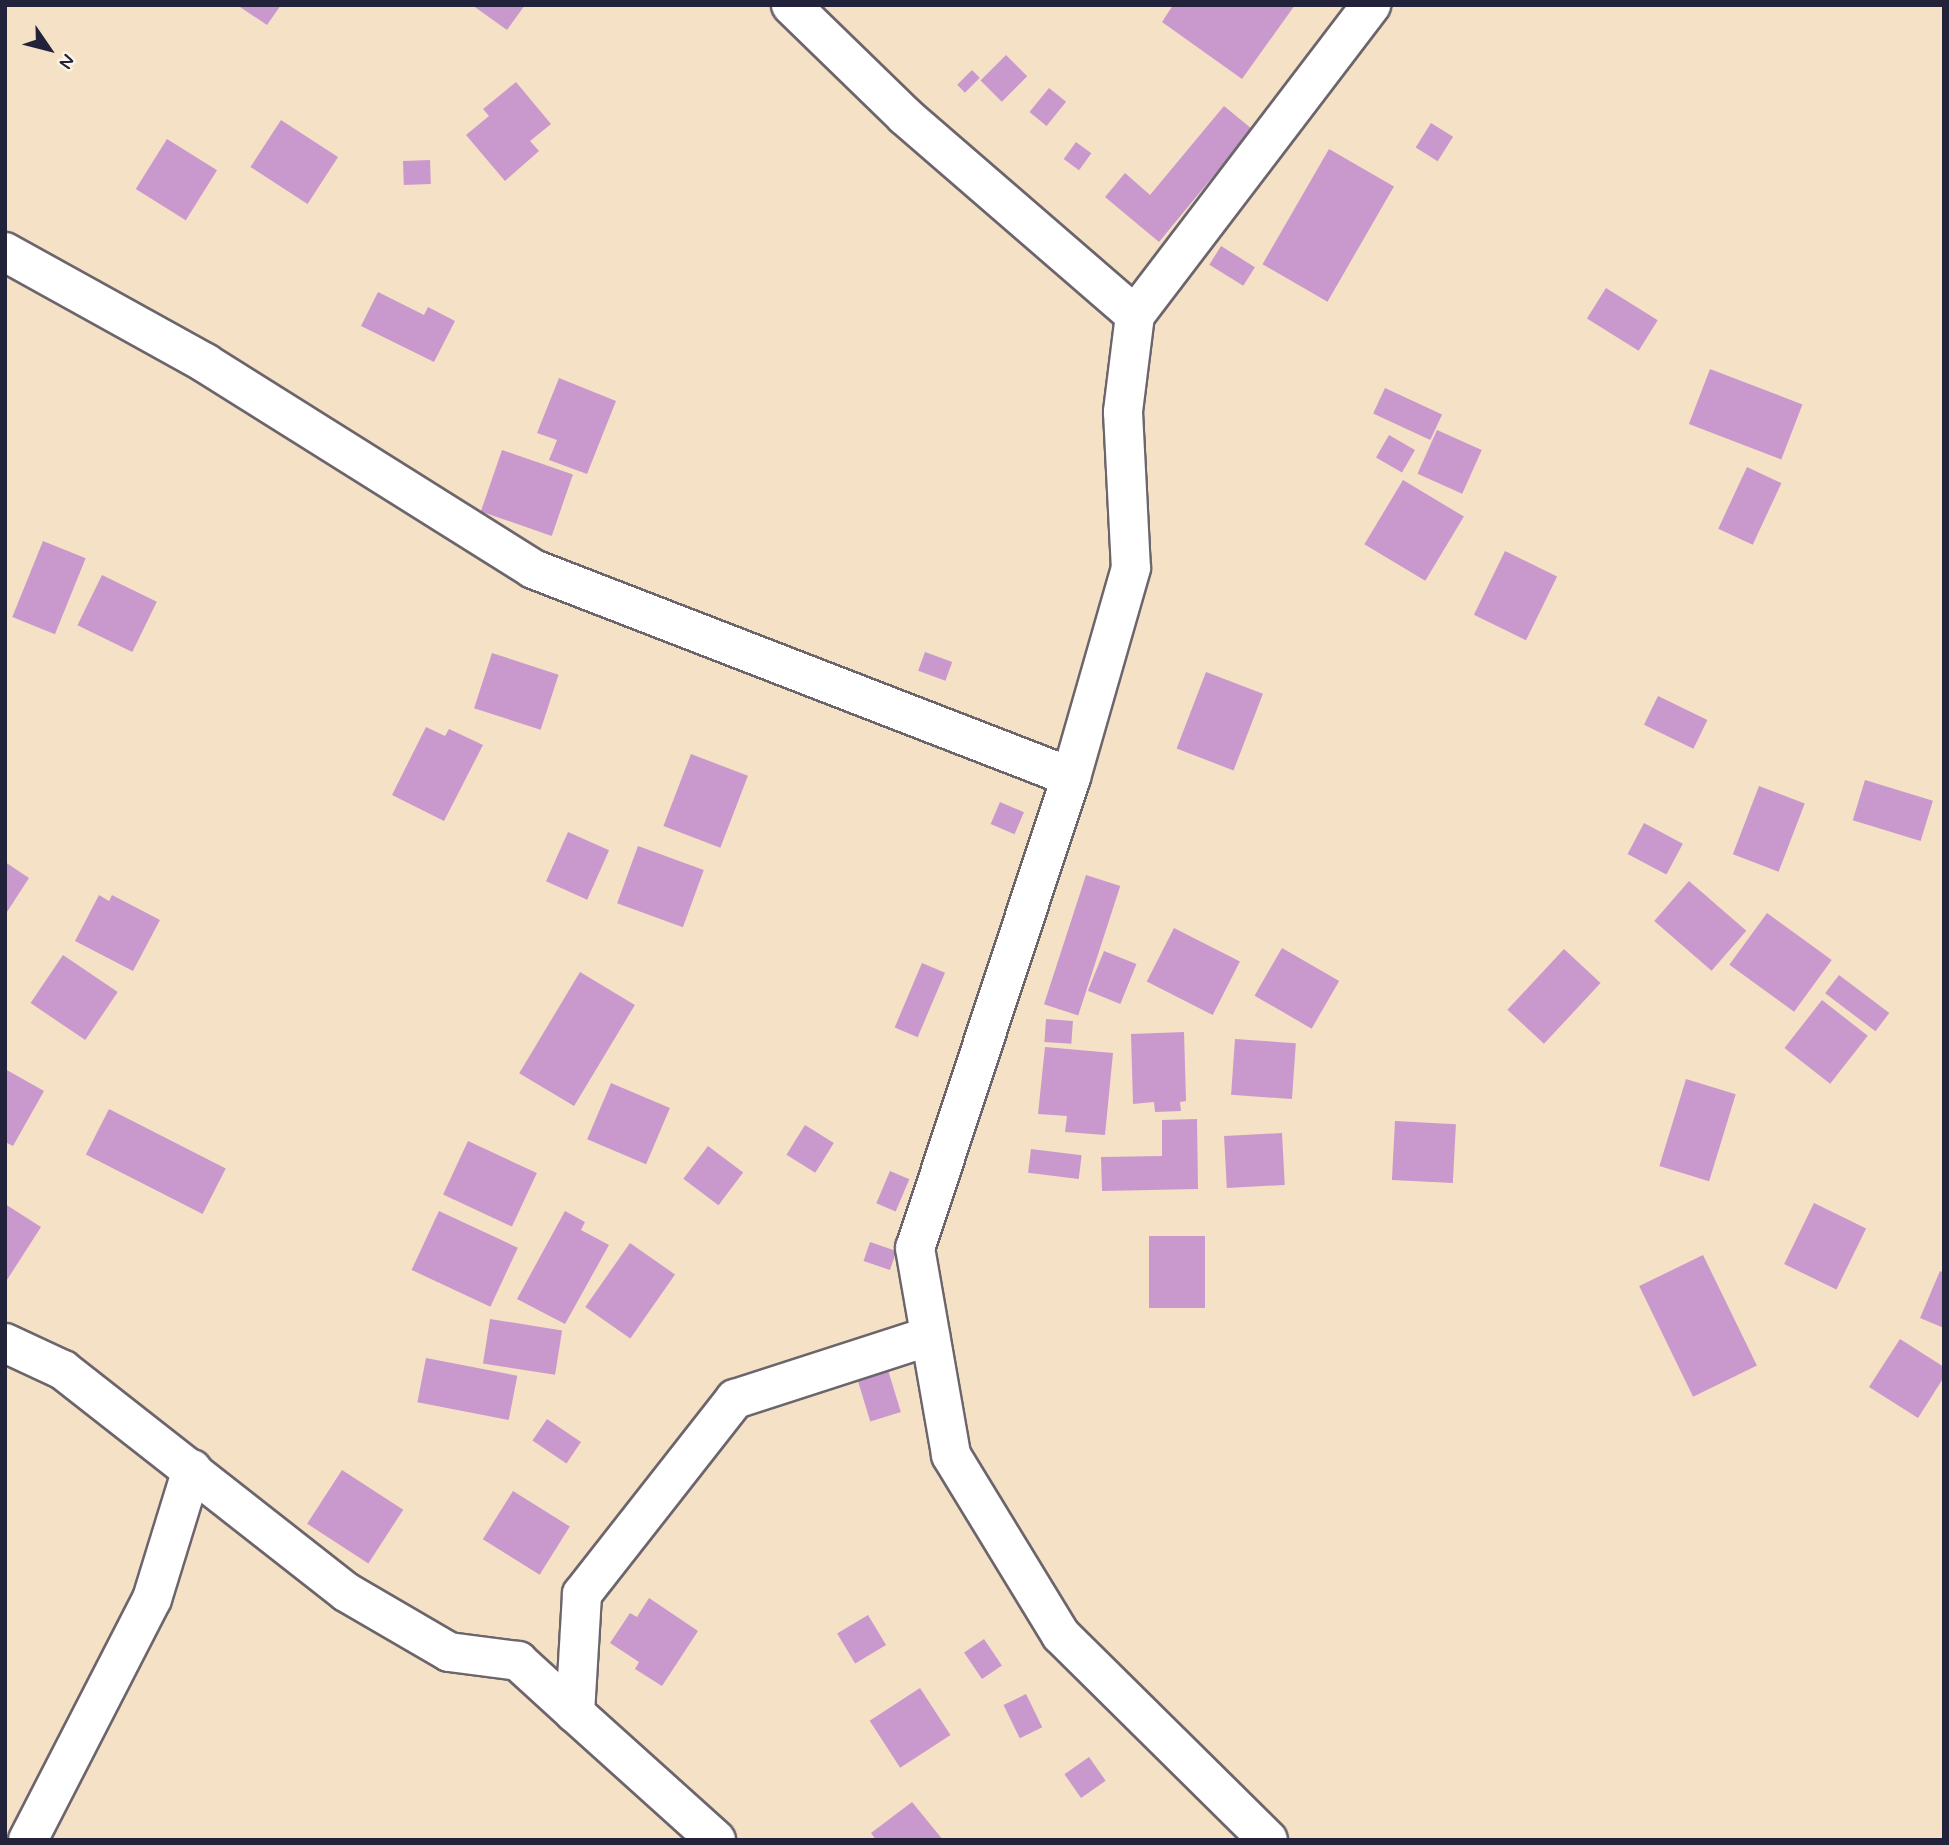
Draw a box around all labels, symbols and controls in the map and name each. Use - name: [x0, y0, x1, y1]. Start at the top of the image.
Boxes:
- north arrow: [14, 14, 84, 84]
- text: N: [53, 49, 80, 74]

